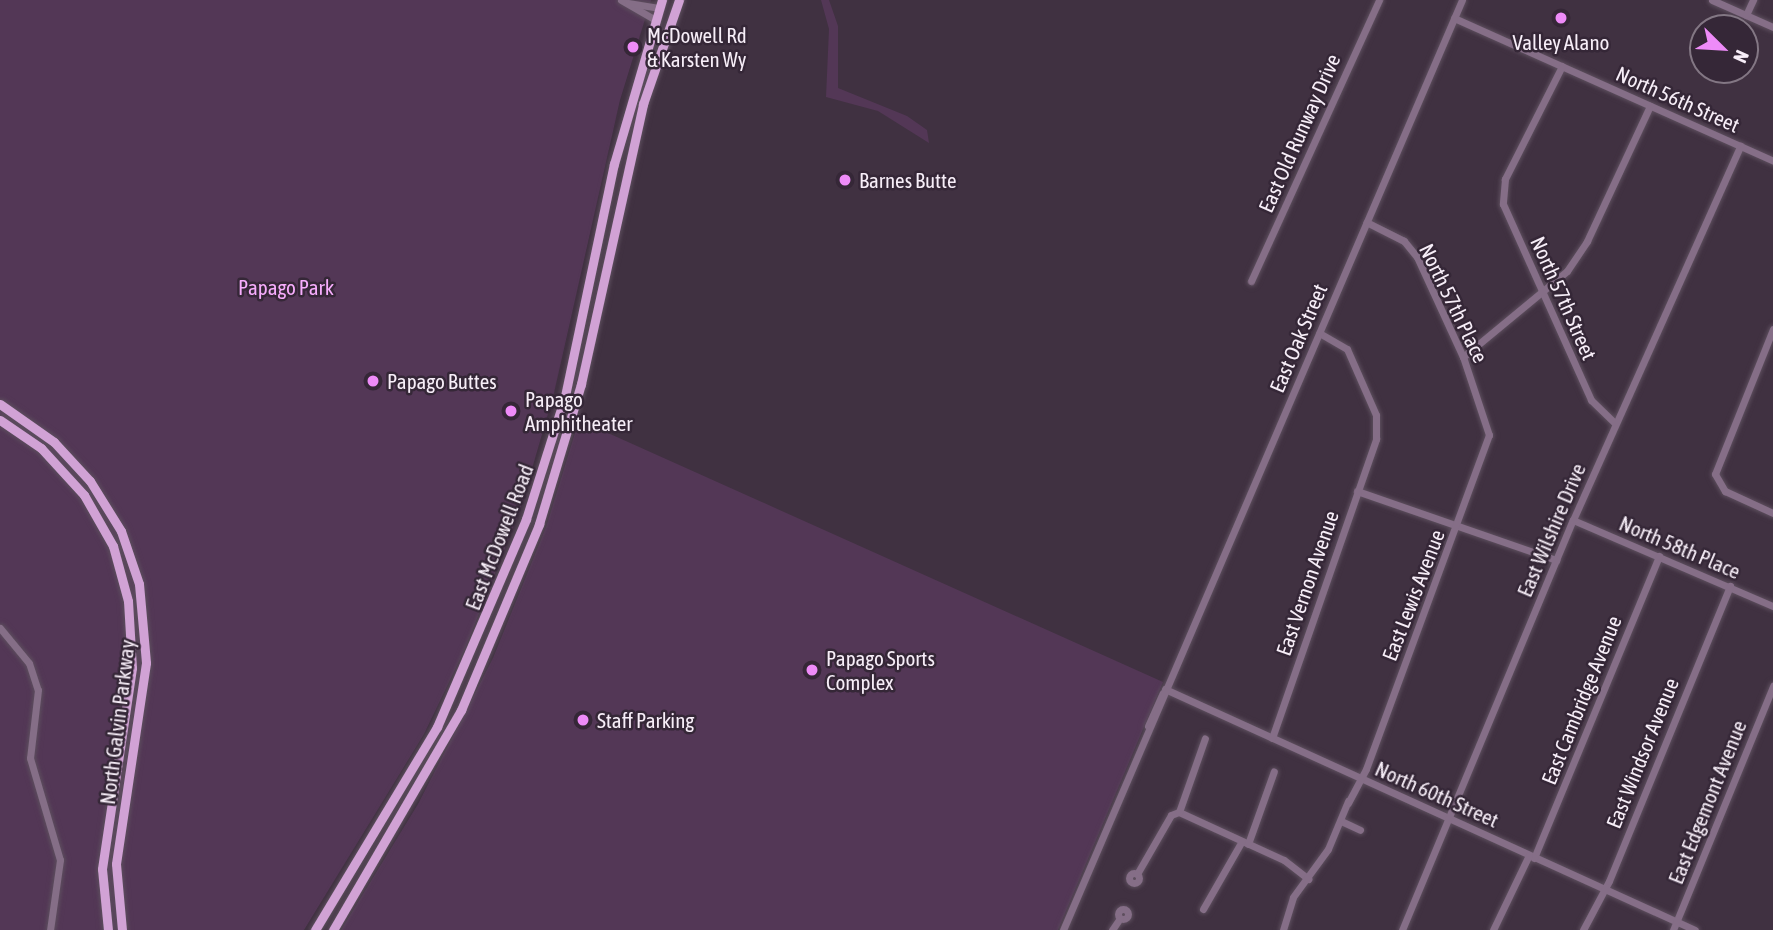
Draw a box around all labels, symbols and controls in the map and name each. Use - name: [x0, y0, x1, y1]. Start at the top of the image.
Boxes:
- marker: Valley Alano: [1553, 10, 1569, 26]
- north arrow: [1689, 14, 1759, 84]
- place label: McDowell Rd & Karsten Wy: [647, 22, 747, 72]
- place label: Valley Alano: [1513, 29, 1609, 55]
- marker: McDowell Rd & Karsten Wy: [625, 39, 641, 55]
- text: N: [1729, 47, 1754, 66]
- street label: East Old Runway Drive: [1253, 50, 1345, 216]
- street label: North 56th Street: [1612, 61, 1744, 137]
- place label: Barnes Butte: [859, 167, 956, 193]
- marker: Barnes Butte: [837, 172, 853, 188]
- street label: North 57th Street: [1526, 232, 1602, 364]
- street label: North 57th Place: [1414, 239, 1494, 367]
- park label: Papago Park: [238, 274, 334, 300]
- street label: East Oak Street: [1264, 280, 1332, 396]
- place label: Papago Buttes: [387, 368, 497, 394]
- marker: Papago Buttes: [365, 373, 381, 389]
- place label: Papago Amphitheater: [525, 386, 632, 436]
- marker: Papago Amphitheater: [503, 403, 519, 419]
- street label: East McDowell Road: [460, 460, 538, 614]
- street label: East Wilshire Drive: [1512, 460, 1590, 600]
- street label: East Vernon Avenue: [1270, 507, 1344, 659]
- street label: North 58th Place: [1616, 510, 1744, 584]
- street label: East Lewis Avenue: [1376, 526, 1450, 664]
- street label: East Cambridge Avenue: [1536, 612, 1626, 788]
- street label: North Galvin Parkway: [94, 638, 140, 806]
- place label: Papago Sports Complex: [826, 645, 935, 695]
- marker: Papago Sports Complex: [804, 662, 820, 678]
- street label: East Windsor Avenue: [1600, 674, 1684, 832]
- place label: Staff Parking: [597, 707, 694, 733]
- marker: Staff Parking: [575, 712, 591, 728]
- street label: East Edgemont Avenue: [1663, 716, 1751, 888]
- street label: North 60th Street: [1371, 756, 1503, 832]

